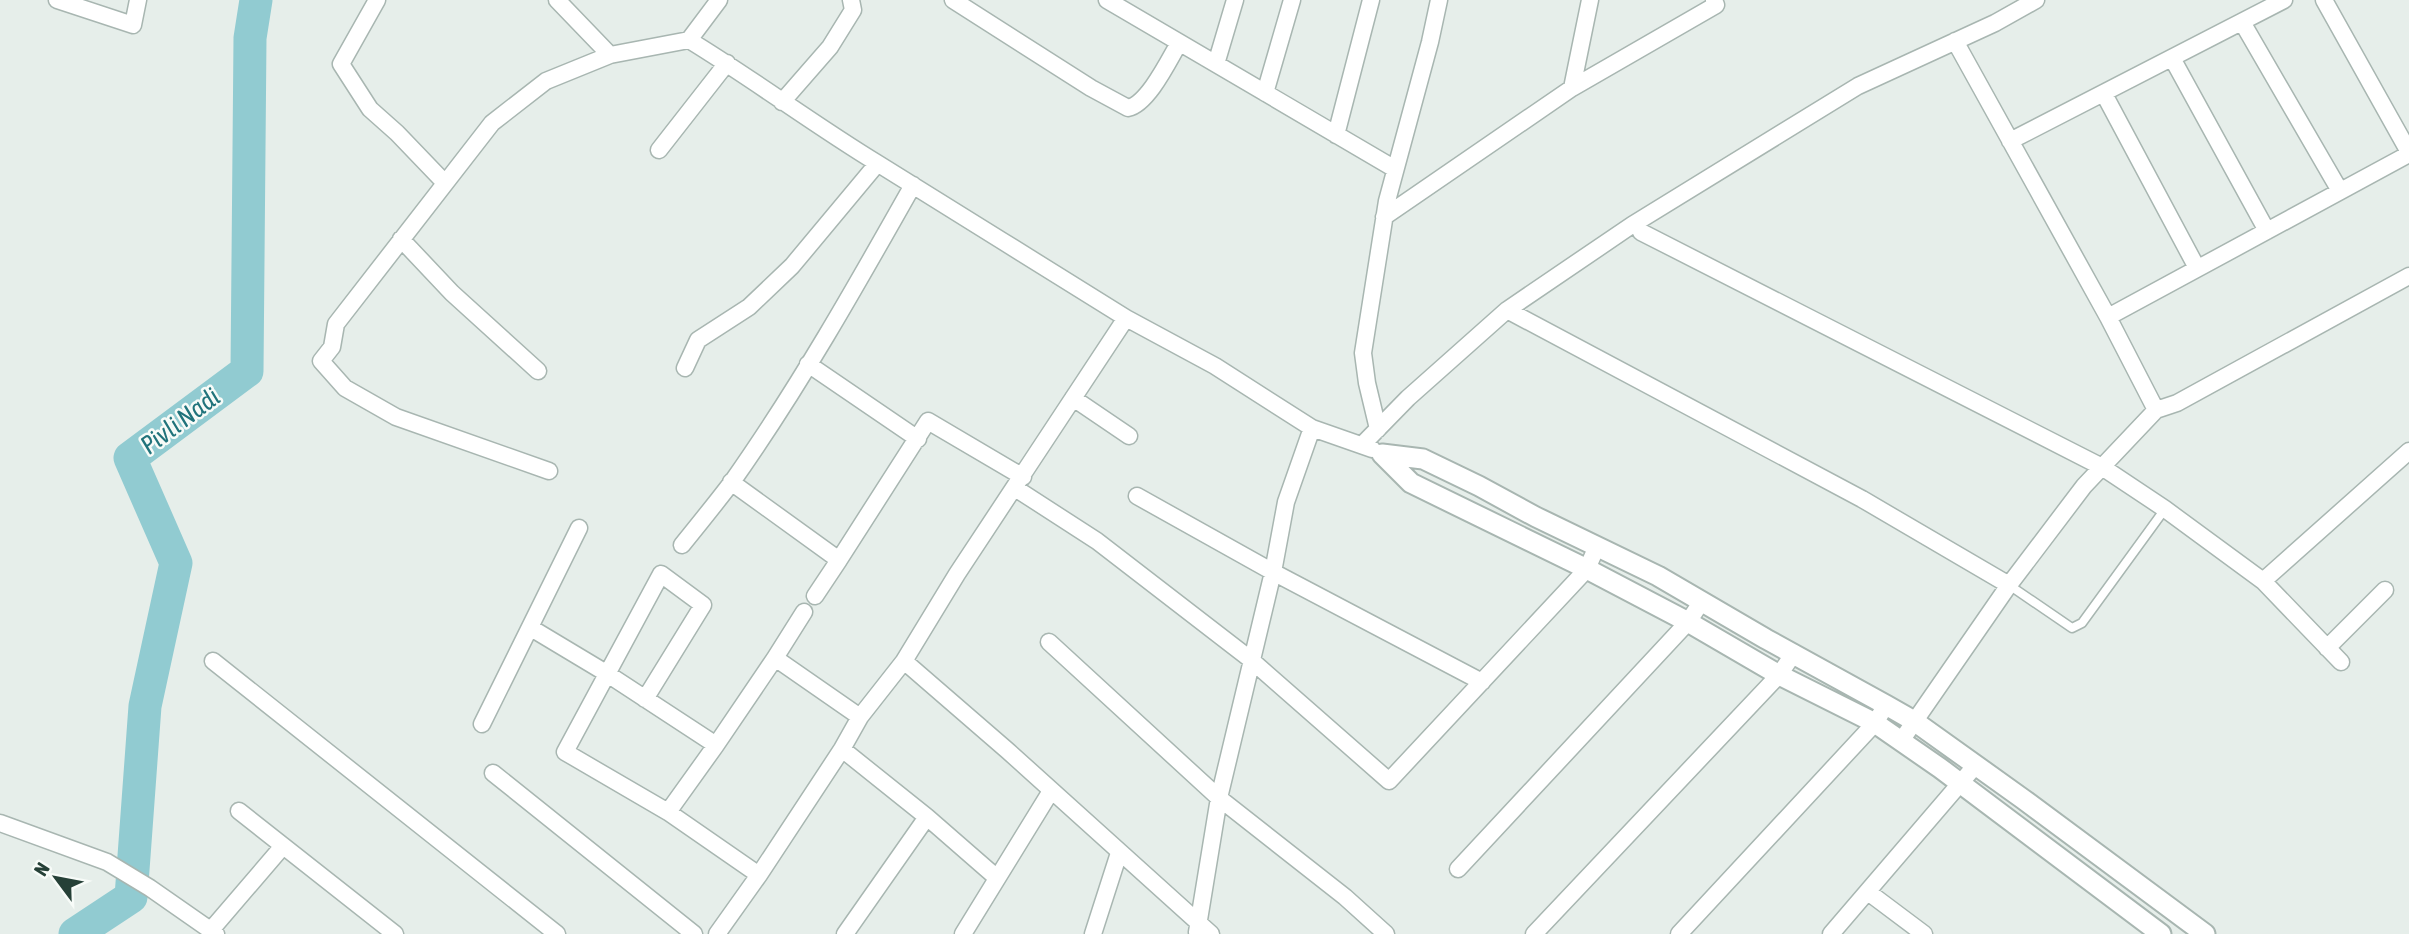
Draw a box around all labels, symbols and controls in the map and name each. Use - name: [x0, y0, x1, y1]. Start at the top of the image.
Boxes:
- water label: Pivli Nadi: [135, 382, 225, 460]
- north arrow: [21, 843, 91, 913]
- text: N: [29, 858, 54, 880]

